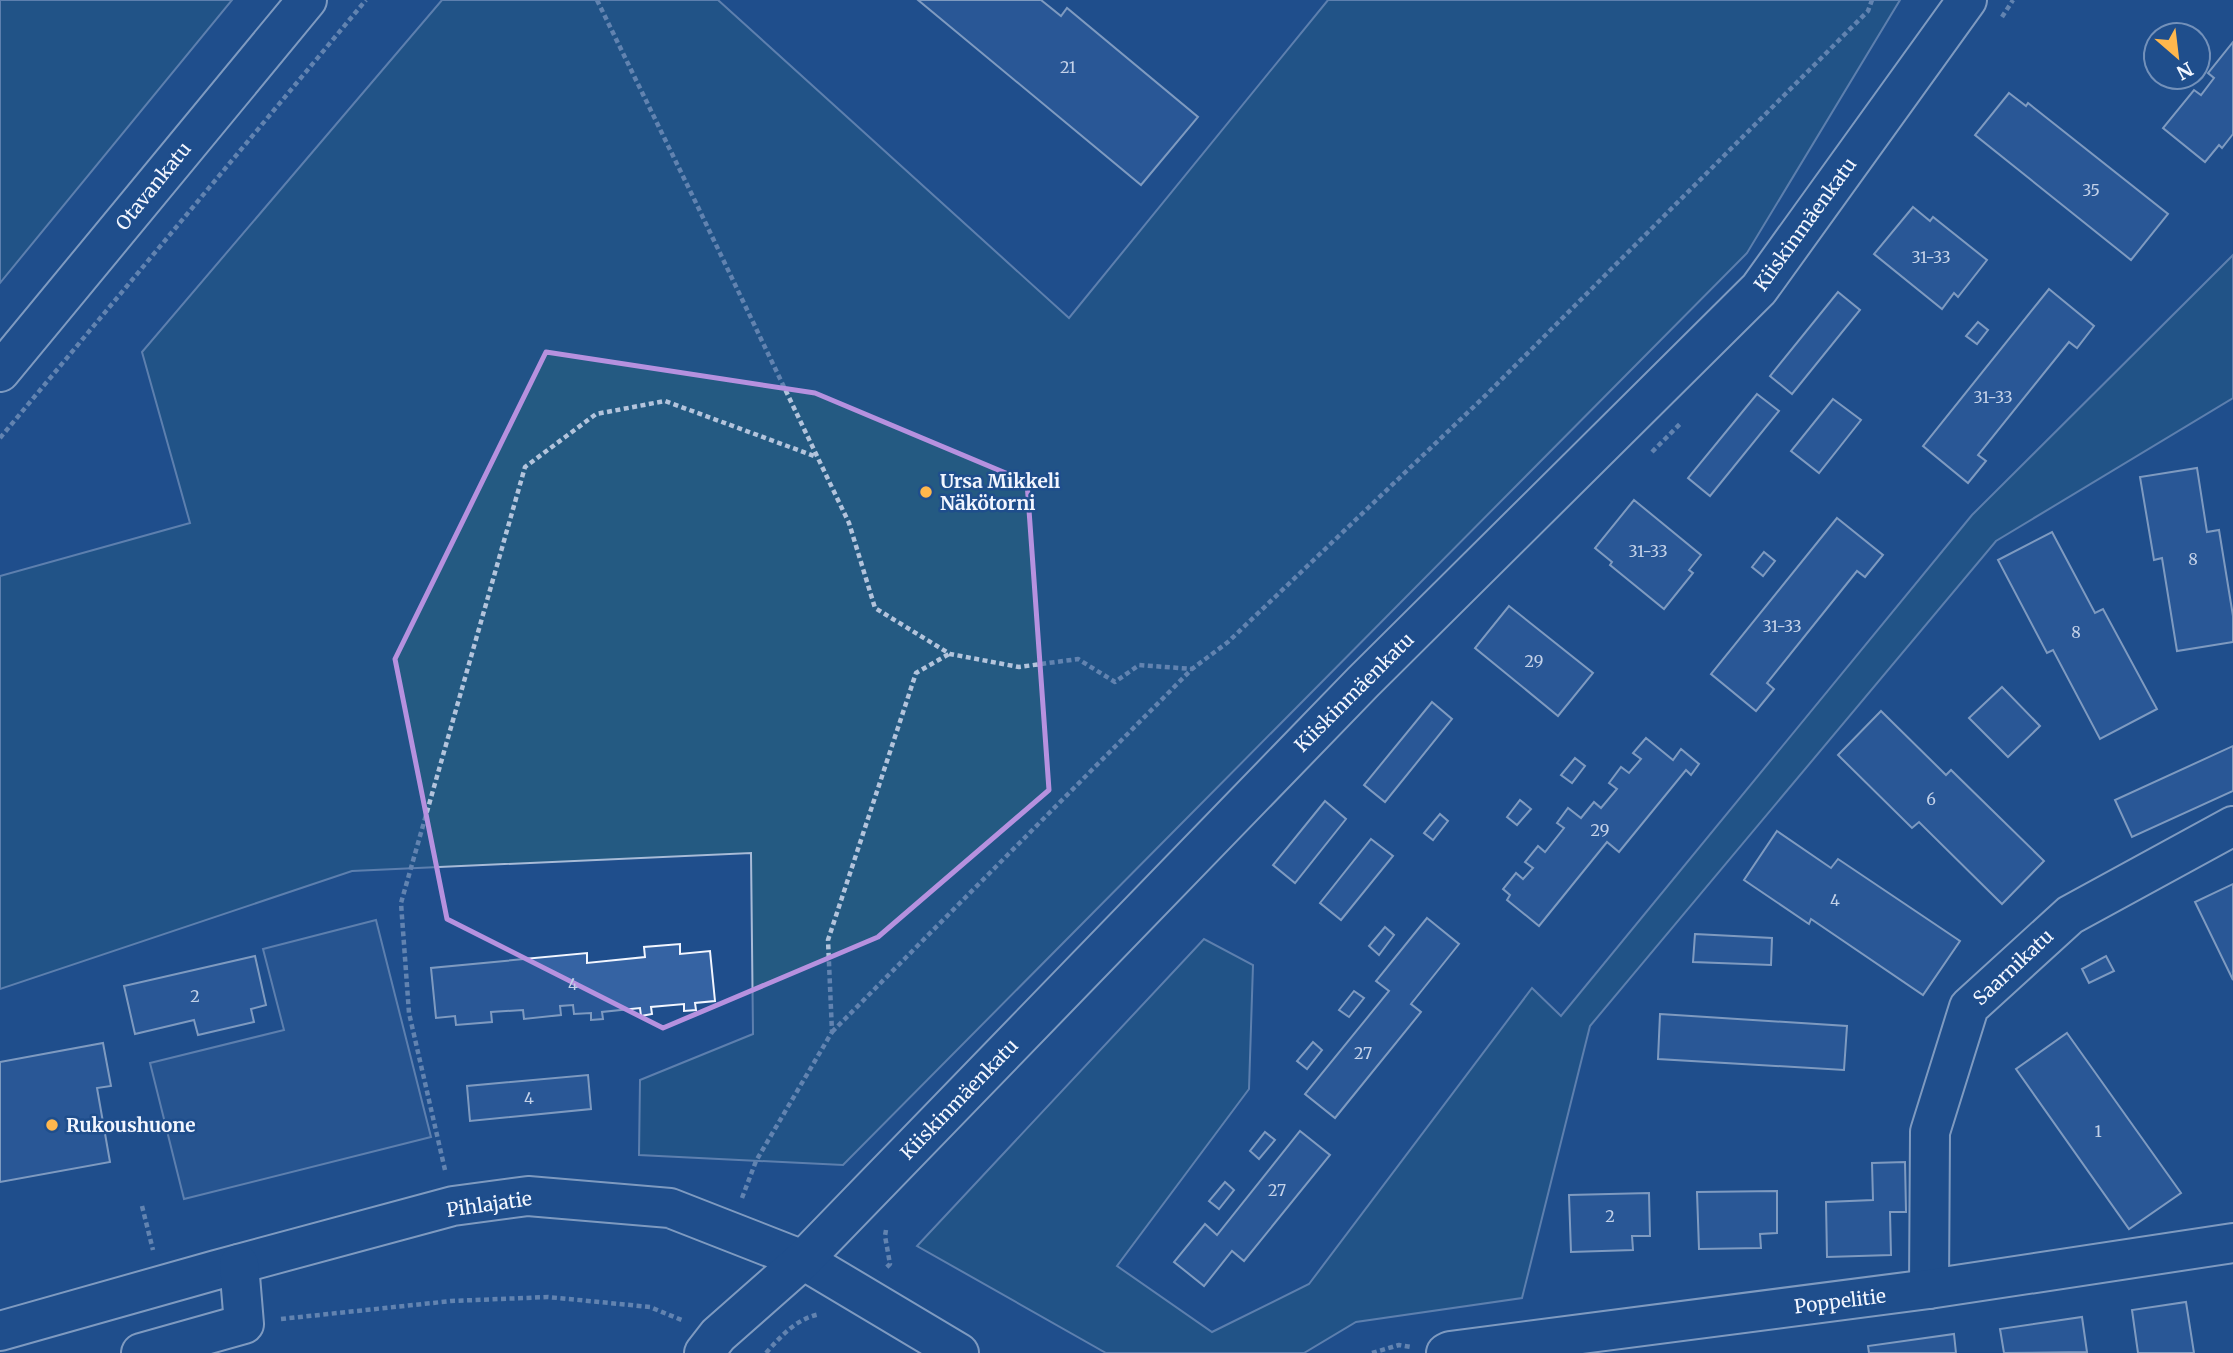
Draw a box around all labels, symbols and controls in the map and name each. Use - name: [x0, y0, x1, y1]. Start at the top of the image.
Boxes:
- north arrow: [2142, 21, 2212, 91]
- house number: 21: [1060, 57, 1076, 77]
- text: N: [2173, 57, 2197, 85]
- street label: Otavankatu: [110, 137, 196, 235]
- street label: Kiiskinmäenkatu: [1749, 153, 1861, 295]
- house number: 35: [2082, 180, 2100, 200]
- house number: 31-33: [1911, 247, 1951, 267]
- house number: 31-33: [1973, 387, 2013, 407]
- place label: Ursa Mikkeli Näkötorni: [940, 469, 1061, 515]
- marker: Ursa Mikkeli Näkötorni: [918, 484, 934, 500]
- house number: 31-33: [1628, 541, 1668, 561]
- house number: 8: [2188, 549, 2198, 569]
- house number: 31-33: [1762, 616, 1802, 636]
- house number: 8: [2071, 622, 2081, 642]
- street label: Kiiskinmäenkatu: [1289, 627, 1419, 757]
- house number: 29: [1525, 651, 1543, 671]
- house number: 6: [1926, 789, 1936, 809]
- house number: 29: [1591, 820, 1609, 840]
- house number: 4: [1830, 890, 1840, 910]
- street label: Saarnikatu: [1968, 924, 2058, 1010]
- house number: 4: [568, 974, 578, 994]
- house number: 2: [190, 986, 200, 1006]
- street label: Kiiskinmäenkatu: [895, 1033, 1023, 1165]
- house number: 27: [1354, 1043, 1372, 1063]
- house number: 4: [524, 1088, 534, 1108]
- place label: Rukoushuone: [66, 1113, 196, 1137]
- marker: Rukoushuone: [44, 1117, 60, 1133]
- house number: 1: [2094, 1121, 2102, 1141]
- house number: 27: [1268, 1180, 1286, 1200]
- street label: Pihlajatie: [445, 1186, 533, 1222]
- house number: 2: [1605, 1206, 1615, 1226]
- street label: Poppelitie: [1793, 1283, 1887, 1319]

